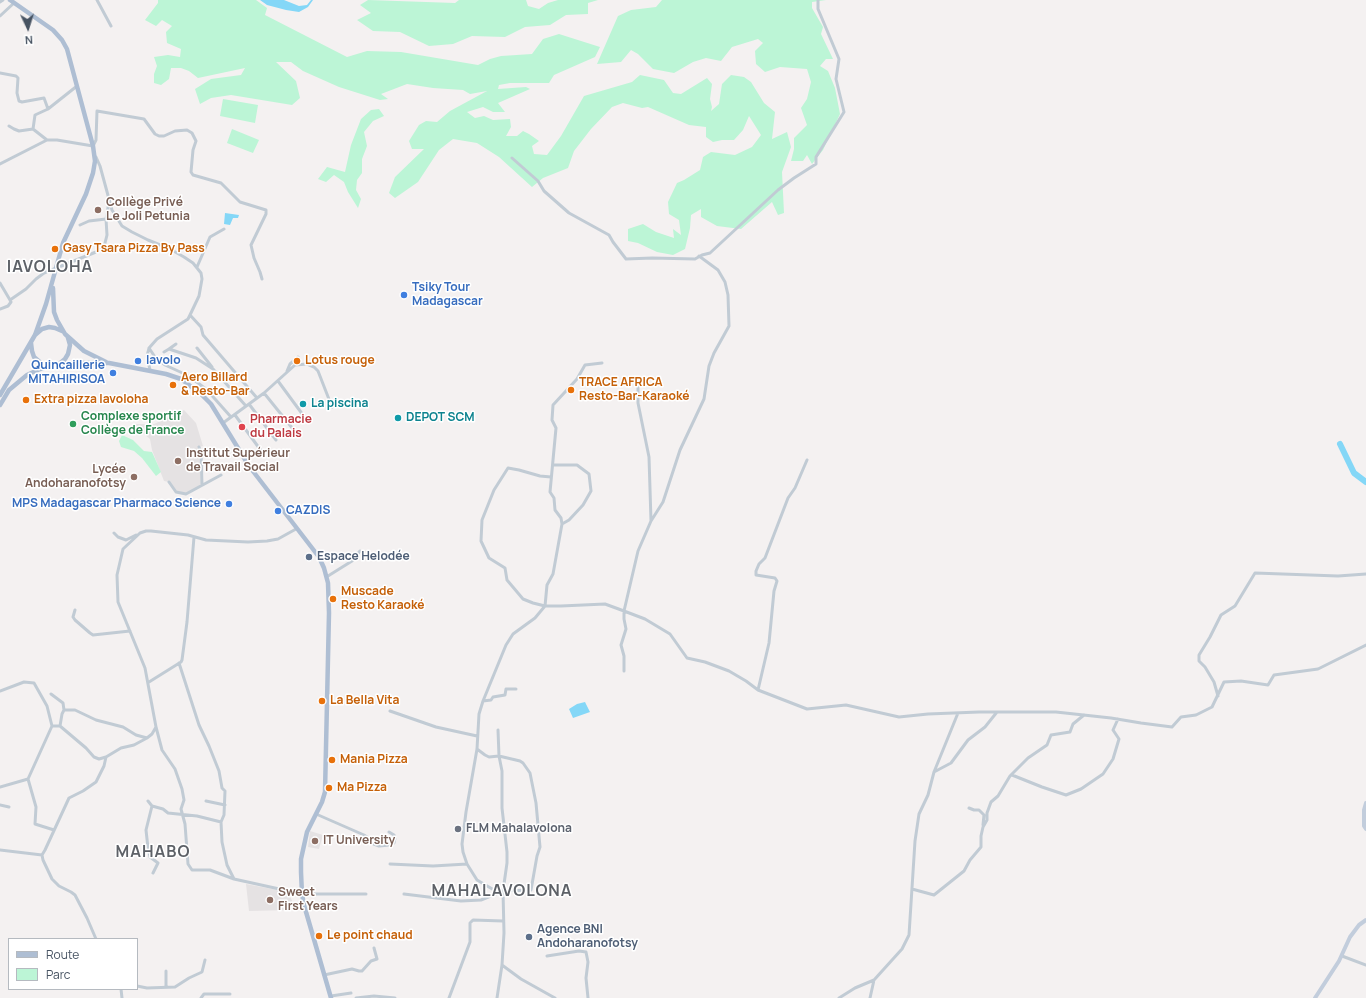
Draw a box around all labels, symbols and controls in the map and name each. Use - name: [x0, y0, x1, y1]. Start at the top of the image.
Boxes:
- north arrow: [8, 8, 48, 48]
- text: N: [24, 33, 33, 48]
- place label: Collège Privé Le Joli Petunia: [106, 196, 190, 224]
- marker: Collège Privé Le Joli Petunia: [93, 205, 103, 215]
- place label: Gasy Tsara Pizza By Pass: [63, 242, 205, 256]
- marker: Gasy Tsara Pizza By Pass: [50, 244, 60, 254]
- district label: IAVOLOHA: [7, 258, 93, 278]
- place label: Tsiky Tour Madagascar: [412, 281, 483, 309]
- marker: Tsiky Tour Madagascar: [399, 290, 409, 300]
- place label: Iavolo: [146, 354, 181, 368]
- place label: Lotus rouge: [305, 354, 375, 368]
- marker: Iavolo: [133, 356, 143, 366]
- marker: Lotus rouge: [292, 356, 302, 366]
- place label: Quincaillerie MITAHIRISOA: [28, 359, 105, 387]
- marker: Quincaillerie MITAHIRISOA: [108, 368, 118, 378]
- place label: Aero Billard & Resto-Bar: [181, 371, 250, 399]
- place label: TRACE AFRICA Resto-Bar-Karaoké: [579, 376, 689, 404]
- marker: Aero Billard & Resto-Bar: [168, 380, 178, 390]
- marker: TRACE AFRICA Resto-Bar-Karaoké: [566, 385, 576, 395]
- place label: Extra pizza Iavoloha: [34, 393, 148, 407]
- marker: Extra pizza Iavoloha: [21, 395, 31, 405]
- place label: La piscina: [311, 397, 368, 411]
- marker: La piscina: [298, 399, 308, 409]
- place label: Complexe sportif Collège de France: [81, 410, 184, 438]
- place label: DEPOT SCM: [406, 411, 475, 425]
- place label: Pharmacie du Palais: [250, 413, 312, 441]
- marker: DEPOT SCM: [393, 413, 403, 423]
- marker: Complexe sportif Collège de France: [68, 419, 78, 429]
- marker: Pharmacie du Palais: [237, 422, 247, 432]
- place label: Institut Supérieur de Travail Social: [186, 447, 290, 475]
- marker: Institut Supérieur de Travail Social: [173, 456, 183, 466]
- place label: Lycée Andoharanofotsy: [25, 463, 126, 491]
- marker: Lycée Andoharanofotsy: [129, 472, 139, 482]
- place label: MPS Madagascar Pharmaco Science: [12, 497, 221, 511]
- marker: MPS Madagascar Pharmaco Science: [224, 499, 234, 509]
- place label: CAZDIS: [286, 504, 330, 518]
- marker: CAZDIS: [273, 506, 283, 516]
- place label: Espace Helodée: [317, 550, 410, 564]
- marker: Espace Helodée: [304, 552, 314, 562]
- place label: Muscade Resto Karaoké: [341, 585, 424, 613]
- marker: Muscade Resto Karaoké: [328, 594, 338, 604]
- place label: La Bella Vita: [330, 694, 399, 708]
- marker: La Bella Vita: [317, 696, 327, 706]
- place label: Mania Pizza: [340, 753, 408, 767]
- marker: Mania Pizza: [327, 755, 337, 765]
- place label: Ma Pizza: [337, 781, 387, 795]
- marker: Ma Pizza: [324, 783, 334, 793]
- place label: FLM Mahalavolona: [466, 822, 572, 836]
- marker: FLM Mahalavolona: [453, 824, 463, 834]
- place label: IT University: [323, 834, 395, 848]
- marker: IT University: [310, 836, 320, 846]
- district label: MAHABO: [116, 843, 190, 863]
- district label: MAHALAVOLONA: [431, 882, 573, 902]
- place label: Sweet First Years: [278, 886, 338, 914]
- marker: Sweet First Years: [265, 895, 275, 905]
- place label: Agence BNI Andoharanofotsy: [537, 923, 638, 951]
- place label: Le point chaud: [327, 929, 413, 943]
- marker: Le point chaud: [314, 931, 324, 941]
- marker: Agence BNI Andoharanofotsy: [524, 932, 534, 942]
- legend: [8, 938, 138, 990]
- text: Route: [46, 946, 79, 963]
- text: Parc: [46, 966, 70, 983]

